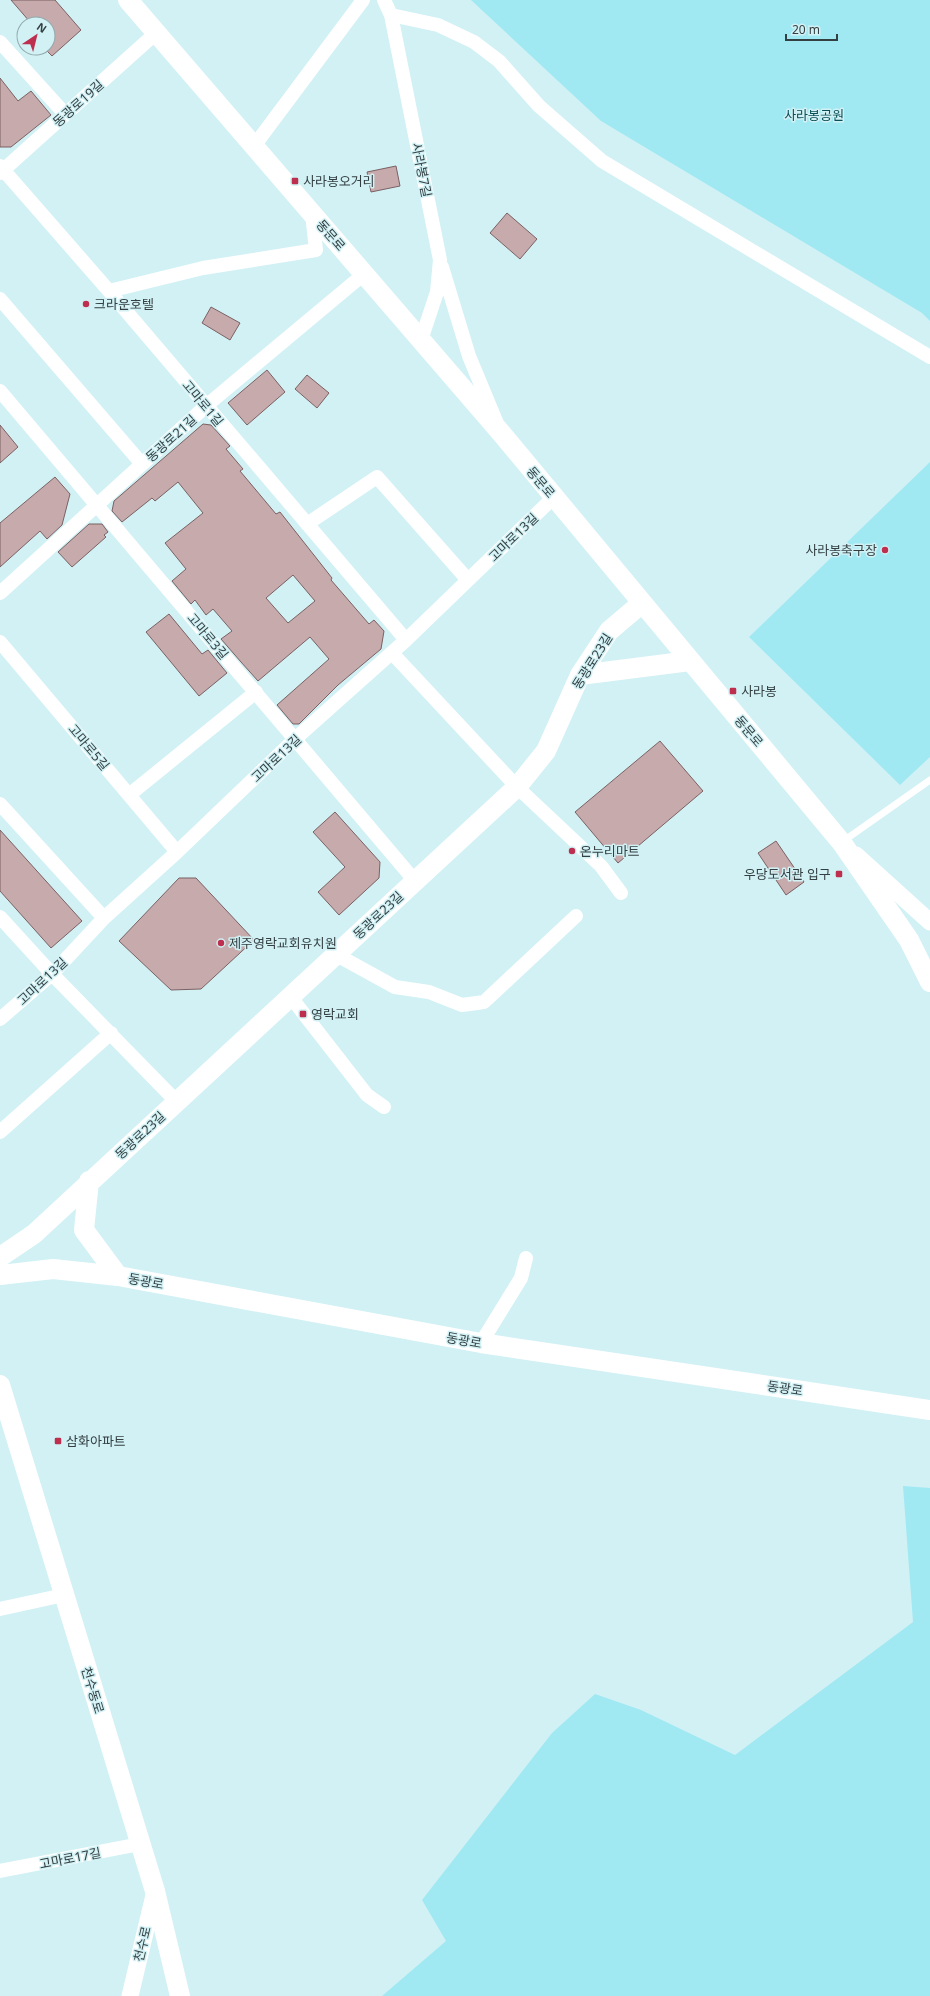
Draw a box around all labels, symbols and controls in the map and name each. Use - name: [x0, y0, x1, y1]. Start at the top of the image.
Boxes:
- north arrow: [16, 16, 56, 56]
- scale bar: [786, 16, 837, 42]
- text: N: [34, 19, 50, 36]
- text: 20 m: [792, 21, 820, 38]
- street label: 동광로19길: [49, 75, 107, 131]
- park label: 사라봉공원: [784, 106, 844, 124]
- street label: 사라봉7길: [408, 141, 436, 199]
- place label: 사라봉오거리: [303, 172, 375, 190]
- marker: 사라봉오거리: [290, 176, 300, 186]
- street label: 동문로: [312, 216, 350, 254]
- place label: 크라운호텔: [94, 295, 154, 313]
- marker: 크라운호텔: [81, 299, 91, 309]
- street label: 고마로1길: [178, 376, 228, 430]
- street label: 동광로21길: [142, 410, 200, 466]
- street label: 동문로: [523, 462, 559, 502]
- street label: 고마로13길: [484, 509, 542, 565]
- place label: 사라봉축구장: [805, 541, 877, 559]
- marker: 사라봉축구장: [880, 545, 890, 555]
- street label: 고마로3길: [183, 609, 233, 663]
- street label: 동광로23길: [568, 630, 616, 692]
- place label: 사라봉: [741, 682, 777, 700]
- marker: 사라봉: [728, 686, 738, 696]
- street label: 동문로: [731, 711, 767, 751]
- street label: 고마로5길: [64, 720, 114, 774]
- street label: 고마로13길: [247, 730, 305, 786]
- place label: 온누리마트: [580, 842, 640, 860]
- marker: 온누리마트: [567, 846, 577, 856]
- place label: 우당도서관 입구: [744, 865, 831, 883]
- marker: 우당도서관 입구: [834, 869, 844, 879]
- street label: 동광로23길: [349, 887, 407, 943]
- place label: 제주영락교회유치원: [229, 934, 337, 952]
- marker: 제주영락교회유치원: [216, 938, 226, 948]
- street label: 고마로13길: [13, 953, 71, 1009]
- place label: 영락교회: [311, 1005, 359, 1023]
- marker: 영락교회: [298, 1009, 308, 1019]
- street label: 동광로23길: [111, 1107, 169, 1163]
- street label: 동광로: [127, 1269, 165, 1293]
- street label: 동광로: [445, 1328, 483, 1352]
- street label: 동광로: [766, 1376, 804, 1400]
- place label: 삼화아파트: [66, 1432, 126, 1450]
- marker: 삼화아파트: [53, 1436, 63, 1446]
- street label: 천수동로: [77, 1664, 109, 1716]
- street label: 고마로17길: [37, 1843, 103, 1873]
- street label: 천수로: [129, 1924, 155, 1964]

